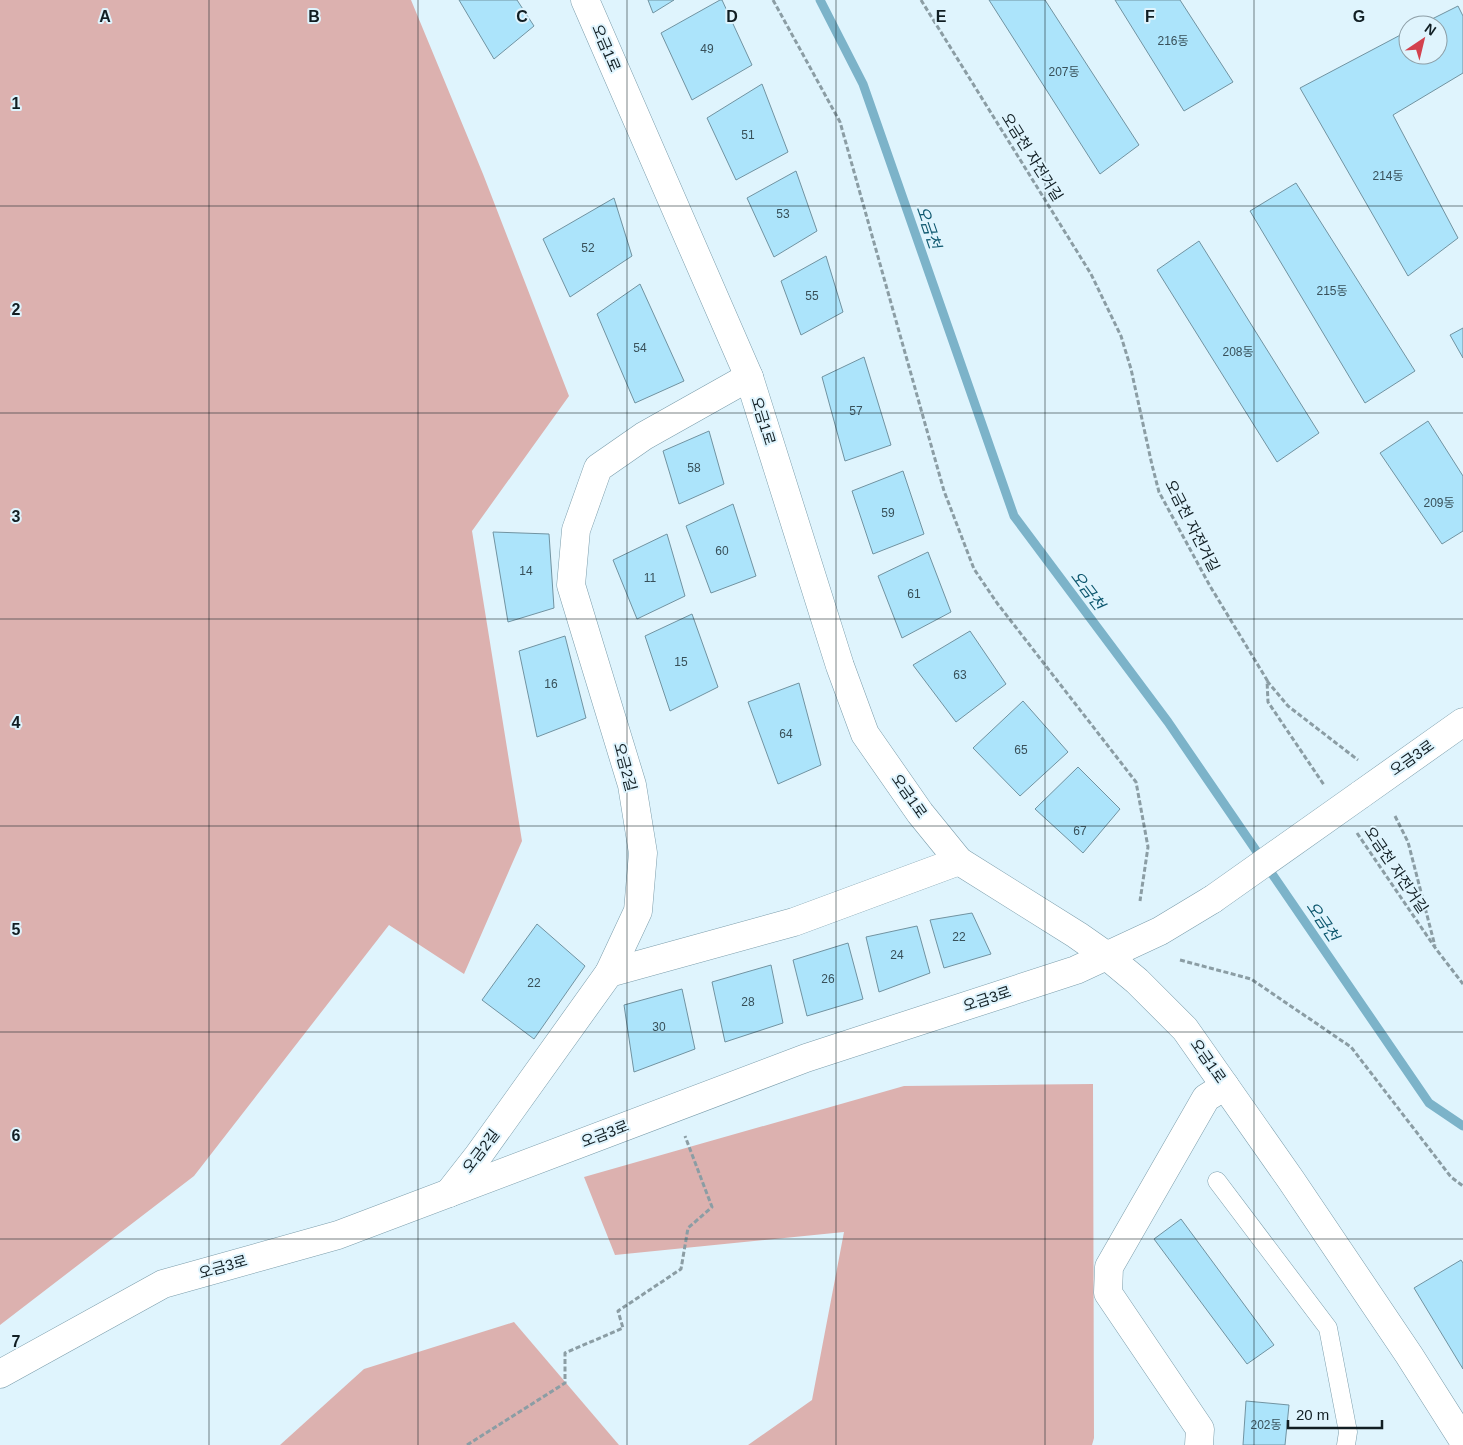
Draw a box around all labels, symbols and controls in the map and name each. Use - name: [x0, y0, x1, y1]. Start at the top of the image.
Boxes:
- text: A: [99, 8, 111, 25]
- text: B: [308, 8, 320, 25]
- text: C: [516, 8, 528, 25]
- text: D: [726, 8, 738, 25]
- text: E: [936, 8, 947, 25]
- text: F: [1145, 8, 1155, 25]
- text: G: [1353, 8, 1365, 25]
- north arrow: [1398, 15, 1448, 65]
- text: N: [1422, 20, 1439, 39]
- street label: 오금1로: [589, 22, 624, 74]
- house number: 216동: [1157, 34, 1189, 48]
- house number: 49: [700, 42, 714, 56]
- house number: 207동: [1048, 65, 1080, 79]
- text: 1: [12, 95, 21, 112]
- street label: 오금천 자전거길: [999, 109, 1066, 204]
- house number: 51: [741, 128, 755, 142]
- house number: 214동: [1372, 169, 1404, 183]
- water label: 오금천: [913, 204, 944, 253]
- house number: 53: [776, 207, 790, 221]
- house number: 52: [581, 241, 595, 255]
- house number: 215동: [1316, 284, 1348, 298]
- house number: 55: [805, 289, 819, 303]
- text: 2: [12, 301, 21, 318]
- house number: 54: [633, 341, 647, 355]
- house number: 208동: [1222, 345, 1254, 359]
- street label: 오금1로: [748, 395, 779, 447]
- house number: 57: [849, 404, 863, 418]
- house number: 58: [687, 461, 701, 475]
- street label: 오금천 자전거길: [1162, 477, 1223, 575]
- house number: 209동: [1423, 496, 1455, 510]
- house number: 59: [881, 506, 895, 520]
- text: 3: [12, 508, 21, 525]
- house number: 60: [715, 544, 729, 558]
- house number: 14: [519, 564, 533, 578]
- water label: 오금천: [1068, 568, 1109, 615]
- house number: 11: [644, 571, 657, 585]
- house number: 61: [907, 587, 921, 601]
- house number: 15: [674, 655, 688, 669]
- house number: 63: [953, 668, 967, 682]
- house number: 16: [544, 677, 558, 691]
- text: 4: [12, 714, 21, 731]
- house number: 64: [779, 727, 793, 741]
- street label: 오금3로: [1386, 736, 1437, 779]
- street label: 오금2길: [611, 741, 640, 793]
- house number: 65: [1014, 743, 1028, 757]
- street label: 오금1로: [888, 770, 931, 821]
- street label: 오금천 자전거길: [1361, 823, 1432, 916]
- house number: 67: [1073, 824, 1087, 838]
- water label: 오금천: [1303, 898, 1343, 946]
- text: 5: [12, 921, 21, 938]
- house number: 22: [952, 930, 966, 944]
- house number: 24: [890, 948, 904, 962]
- house number: 26: [821, 972, 835, 986]
- house number: 22: [527, 976, 541, 990]
- street label: 오금3로: [961, 983, 1013, 1014]
- house number: 28: [741, 995, 755, 1009]
- house number: 30: [652, 1020, 666, 1034]
- street label: 오금1로: [1187, 1035, 1230, 1086]
- street label: 오금3로: [579, 1117, 631, 1150]
- street label: 오금2길: [459, 1126, 502, 1176]
- text: 6: [12, 1127, 21, 1144]
- street label: 오금3로: [197, 1251, 249, 1282]
- text: 7: [12, 1333, 21, 1350]
- scale bar: [1288, 1398, 1382, 1430]
- text: 20 m: [1296, 1406, 1329, 1423]
- house number: 202동: [1250, 1418, 1282, 1432]

